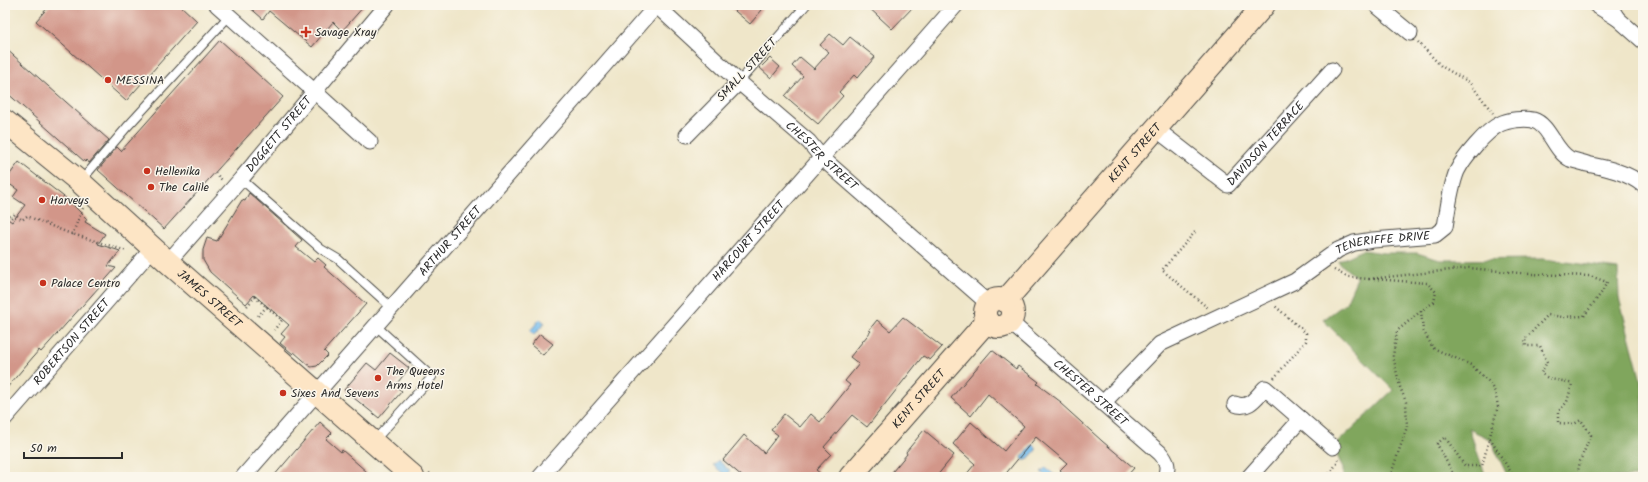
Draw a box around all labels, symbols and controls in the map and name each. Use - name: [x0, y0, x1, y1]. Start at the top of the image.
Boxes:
- place label: Savage Xray: [315, 23, 377, 42]
- marker: Savage Xray: [300, 26, 312, 38]
- street label: SMALL STREET: [712, 33, 783, 106]
- place label: MESSINA: [116, 71, 164, 90]
- marker: MESSINA: [103, 75, 113, 85]
- street label: DOGGETT STREET: [241, 91, 317, 177]
- street label: DAVIDSON TERRACE: [1222, 96, 1310, 190]
- street label: CHESTER STREET: [781, 116, 863, 196]
- street label: KENT STREET: [1103, 118, 1167, 187]
- place label: Hellenika: [155, 162, 201, 181]
- marker: Hellenika: [142, 166, 152, 176]
- place label: The Calile: [159, 178, 210, 197]
- marker: The Calile: [146, 182, 156, 192]
- place label: Harveys: [50, 191, 89, 210]
- marker: Harveys: [37, 195, 47, 205]
- street label: HARCOURT STREET: [707, 195, 790, 285]
- street label: ARTHUR STREET: [414, 200, 487, 280]
- street label: TENERIFFE DRIVE: [1332, 226, 1432, 259]
- street label: JAMES STREET: [173, 265, 247, 333]
- place label: Palace Centro: [51, 274, 120, 293]
- marker: Palace Centro: [38, 278, 48, 288]
- street label: ROBERTSON STREET: [28, 293, 115, 389]
- street label: CHESTER STREET: [1049, 354, 1134, 432]
- place label: The Queens Arms Hotel: [386, 362, 445, 395]
- street label: KENT STREET: [887, 364, 951, 433]
- marker: The Queens Arms Hotel: [373, 373, 383, 383]
- place label: Sixes And Sevens: [291, 384, 379, 403]
- marker: Sixes And Sevens: [278, 388, 288, 398]
- scale bar: [24, 434, 122, 460]
- text: 50 m: [30, 439, 57, 458]

